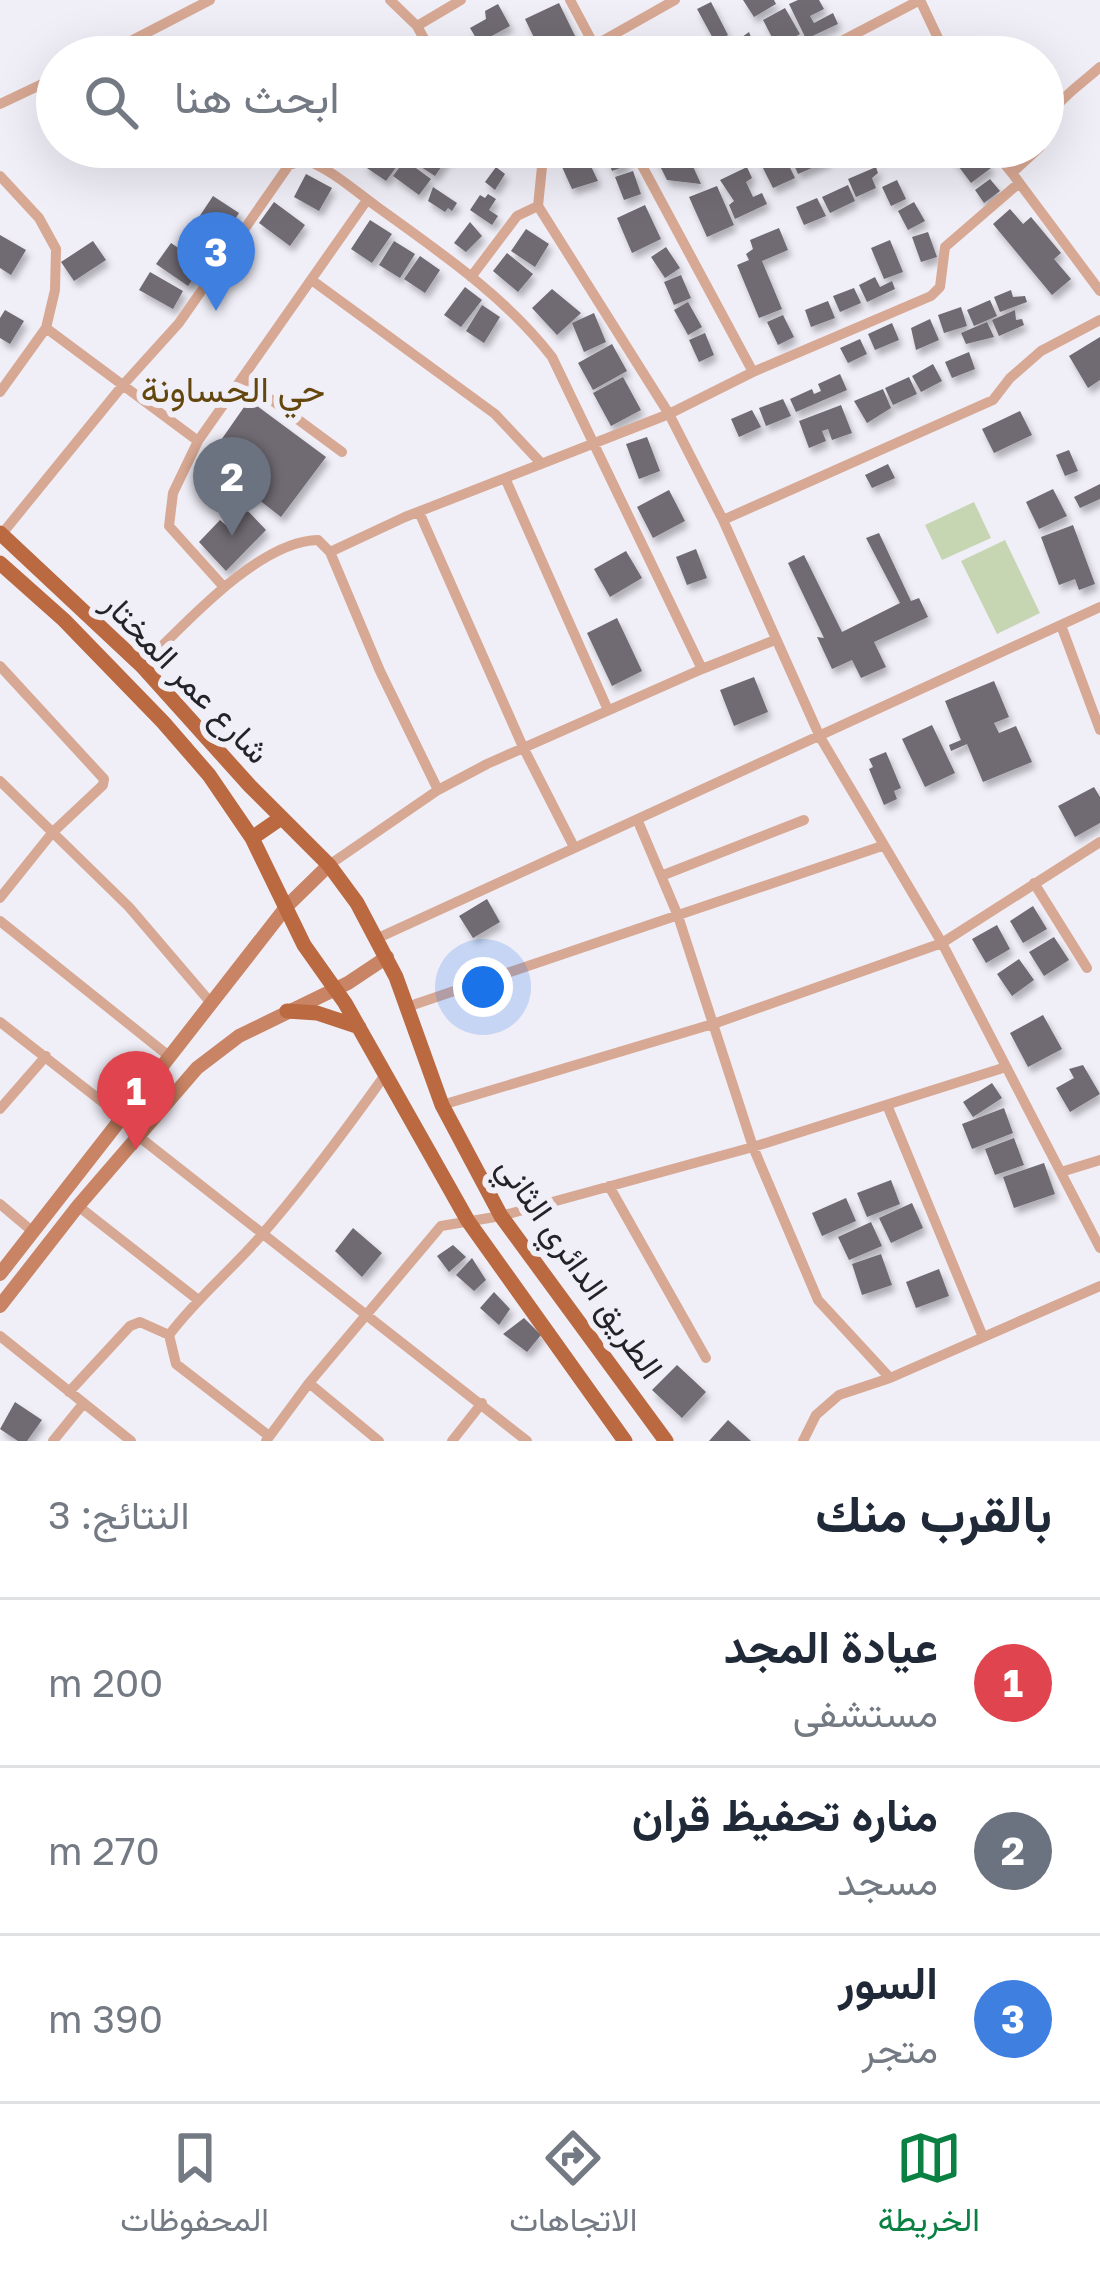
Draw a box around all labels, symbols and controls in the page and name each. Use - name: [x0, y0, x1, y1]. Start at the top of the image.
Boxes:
- search box: [36, 36, 1064, 168]
- icon: search: [78, 69, 144, 135]
- text: ابحث هنا: [174, 69, 340, 123]
- pin: 3: [177, 212, 255, 311]
- district label: حي الحساونة: [141, 367, 325, 419]
- pin: 2: [193, 437, 271, 536]
- street label: شارع عمر المختار: [92, 583, 278, 773]
- your location: [453, 957, 513, 1017]
- pin: 1: [97, 1051, 175, 1150]
- street label: الطريق الدائري الثاني: [483, 1148, 672, 1390]
- text: بالقرب منك: [815, 1482, 1052, 1543]
- text: النتائج: 3: [48, 1491, 190, 1538]
- text: عيادة المجد: [724, 1619, 938, 1673]
- text: 200 m: [48, 1659, 163, 1706]
- text: 1: [1003, 1659, 1023, 1706]
- text: مستشفى: [793, 1689, 938, 1736]
- text: مناره تحفيظ قران: [632, 1787, 938, 1841]
- text: 270 m: [48, 1827, 160, 1874]
- text: 2: [1001, 1827, 1025, 1874]
- text: مسجد: [837, 1857, 938, 1904]
- text: السور: [838, 1955, 938, 2009]
- text: 390 m: [48, 1995, 163, 2042]
- text: 3: [1001, 1995, 1025, 2042]
- text: متجر: [862, 2025, 938, 2072]
- tab: المحفوظات: [120, 2125, 269, 2249]
- tab: الاتجاهات: [509, 2125, 637, 2249]
- tab: الخريطة: [878, 2125, 980, 2249]

